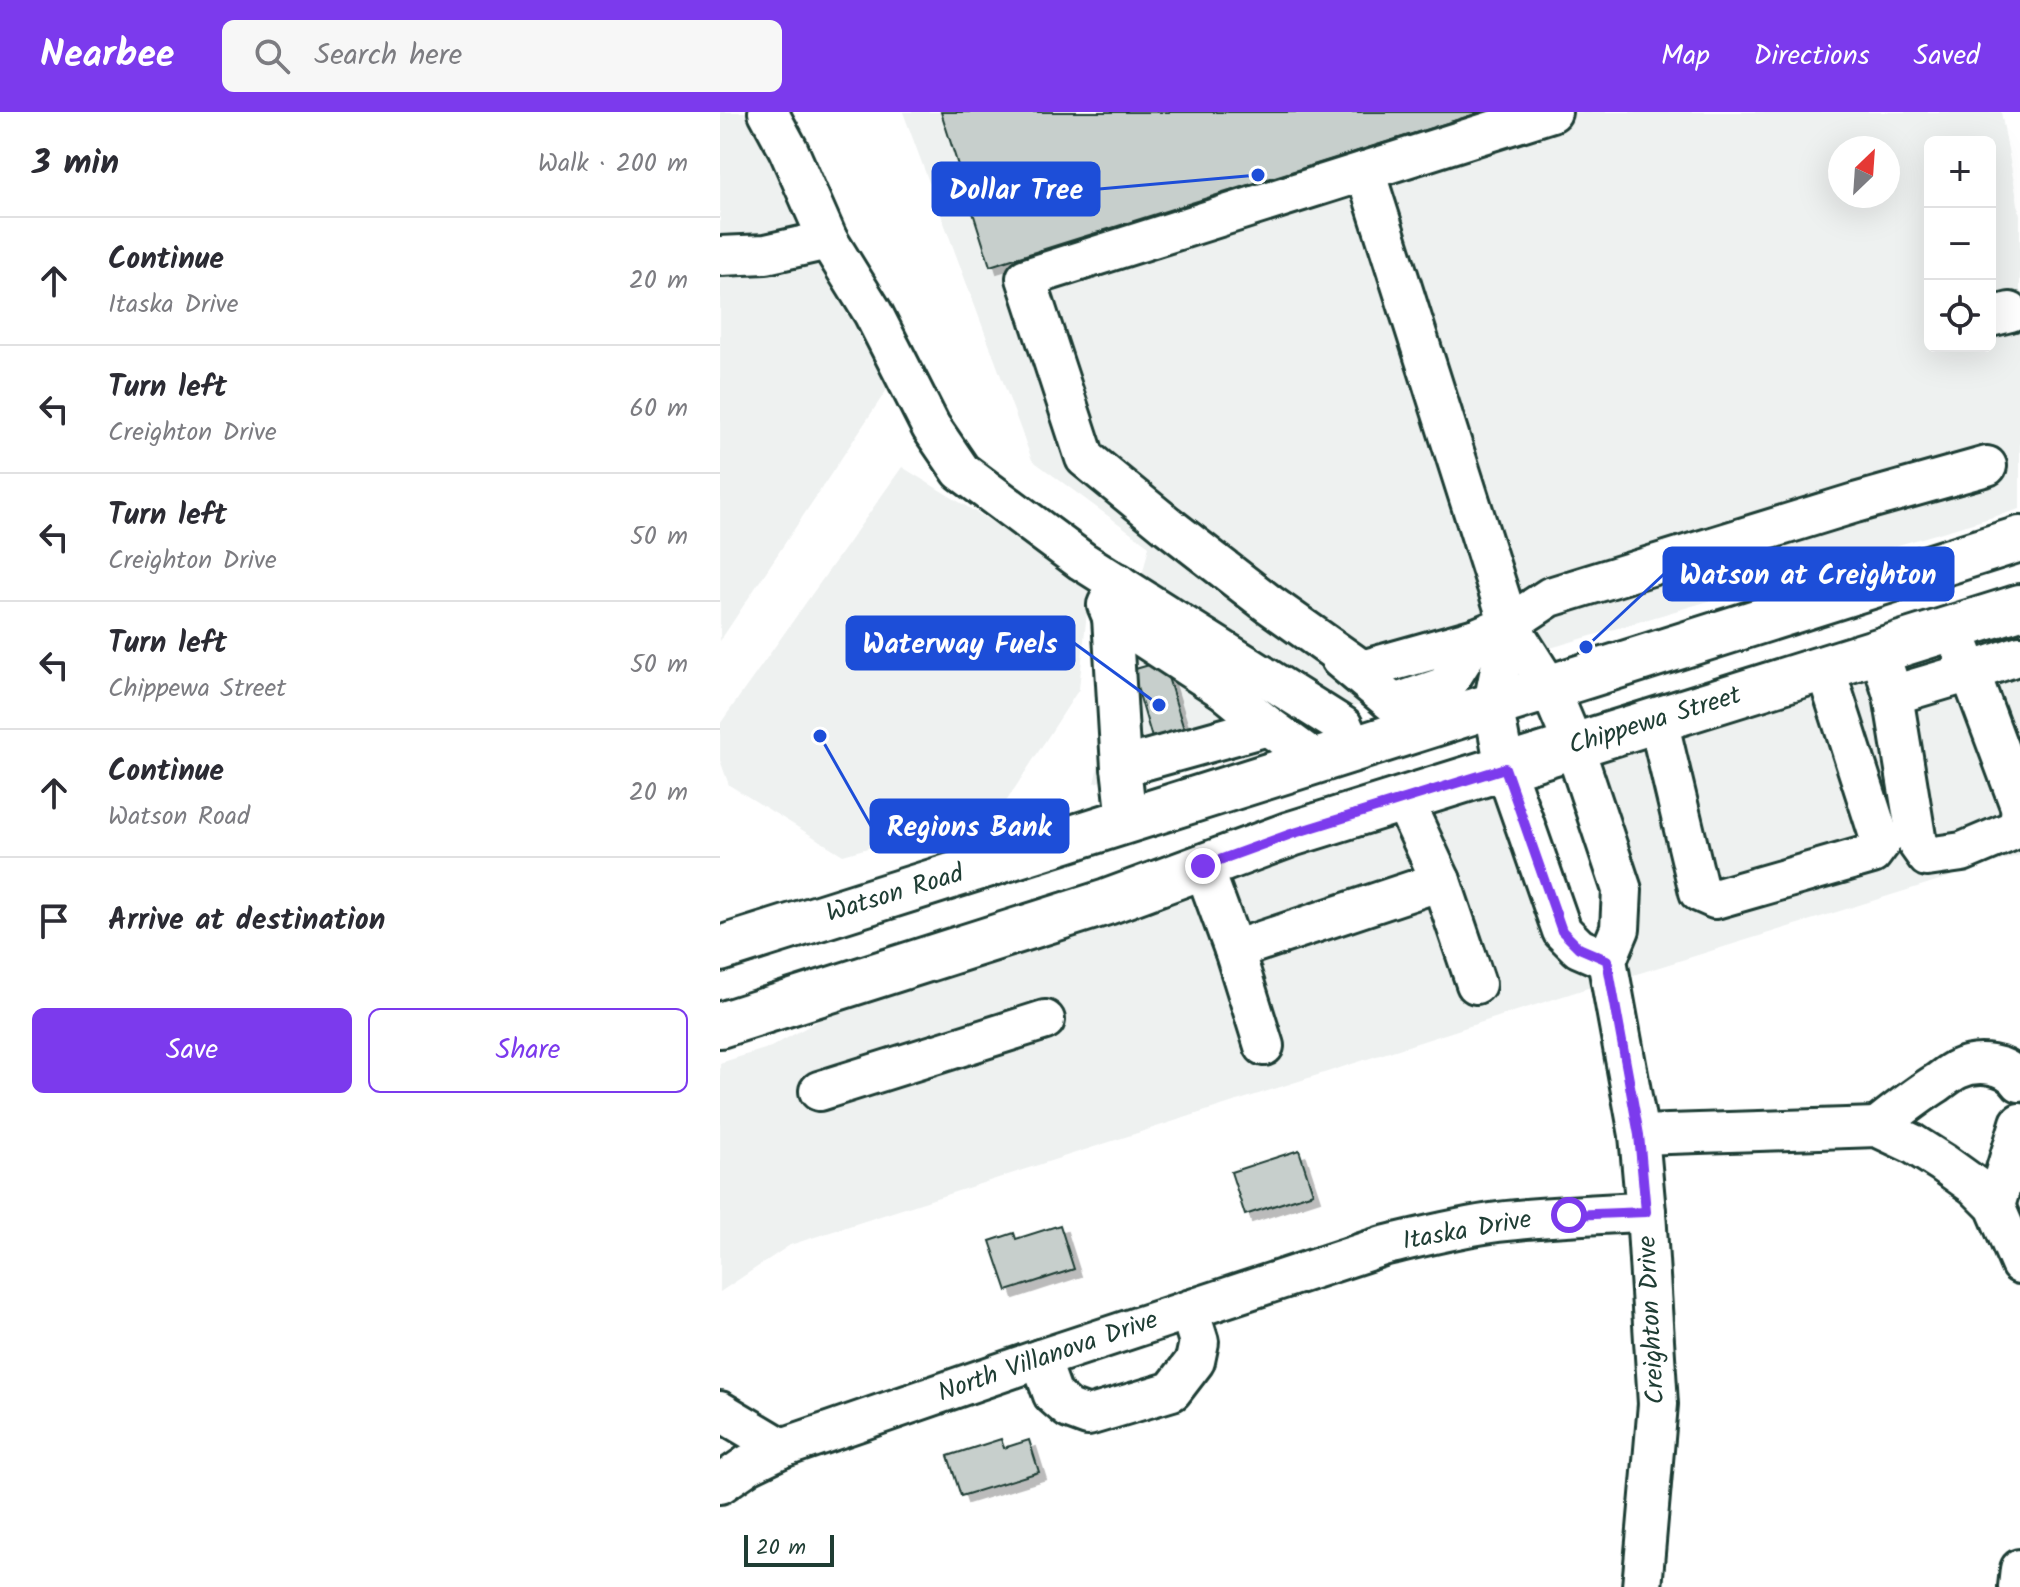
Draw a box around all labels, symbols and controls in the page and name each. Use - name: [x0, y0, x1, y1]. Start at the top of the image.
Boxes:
- search box: [222, 20, 782, 92]
- text: Nearbee: [40, 26, 174, 86]
- text: Search here: [314, 32, 462, 80]
- icon: search: [250, 34, 294, 78]
- text: Map: [1661, 34, 1710, 79]
- text: Directions: [1754, 34, 1870, 79]
- text: Saved: [1914, 34, 1980, 79]
- north arrow: [1828, 136, 1900, 208]
- map controls: [1924, 136, 1996, 352]
- button: +: [1924, 136, 1996, 208]
- text: 3 min: [32, 137, 119, 191]
- text: Walk · 200 m: [538, 143, 688, 185]
- callout: Dollar Tree: [933, 163, 1099, 215]
- text: Dollar Tree: [949, 169, 1083, 214]
- button: −: [1924, 208, 1996, 280]
- text: Continue: [108, 236, 224, 284]
- icon: ahead: [32, 259, 76, 303]
- text: 20 m: [629, 260, 688, 302]
- button: locate: [1924, 280, 1996, 352]
- text: Itaska Drive: [108, 284, 238, 326]
- text: Turn left: [108, 364, 227, 412]
- icon: left: [32, 387, 76, 431]
- text: 60 m: [629, 388, 688, 430]
- text: Creighton Drive: [108, 412, 277, 454]
- text: Turn left: [108, 492, 227, 540]
- icon: left: [32, 515, 76, 559]
- text: 50 m: [630, 516, 688, 558]
- text: Creighton Drive: [108, 540, 277, 582]
- callout: Watson at Creighton: [1664, 548, 1953, 600]
- text: Watson at Creighton: [1679, 554, 1937, 599]
- callout: Waterway Fuels: [847, 617, 1074, 669]
- text: Turn left: [108, 620, 227, 668]
- text: Waterway Fuels: [862, 623, 1058, 668]
- icon: left: [32, 643, 76, 687]
- text: 50 m: [630, 644, 688, 686]
- text: Chippewa Street: [108, 668, 286, 710]
- street label: Chippewa Street: [1564, 675, 1747, 767]
- text: Continue: [108, 748, 224, 796]
- icon: ahead: [32, 771, 76, 815]
- text: 20 m: [629, 772, 688, 814]
- text: Watson Road: [108, 796, 250, 838]
- callout: Regions Bank: [871, 800, 1068, 852]
- text: Regions Bank: [887, 806, 1052, 851]
- route end: [1185, 848, 1221, 884]
- street label: Watson Road: [821, 853, 970, 935]
- text: Arrive at destination: [108, 897, 385, 945]
- icon: arrive: [32, 899, 76, 943]
- button: Save: [32, 1008, 352, 1093]
- button: Share: [368, 1008, 688, 1093]
- route start: [1551, 1197, 1587, 1233]
- street label: Itaska Drive: [1399, 1199, 1535, 1263]
- street label: Creighton Drive: [1627, 1234, 1677, 1405]
- street label: North Villanova Drive: [932, 1299, 1164, 1414]
- scale bar: [744, 1531, 834, 1567]
- text: 20 m: [756, 1531, 806, 1566]

